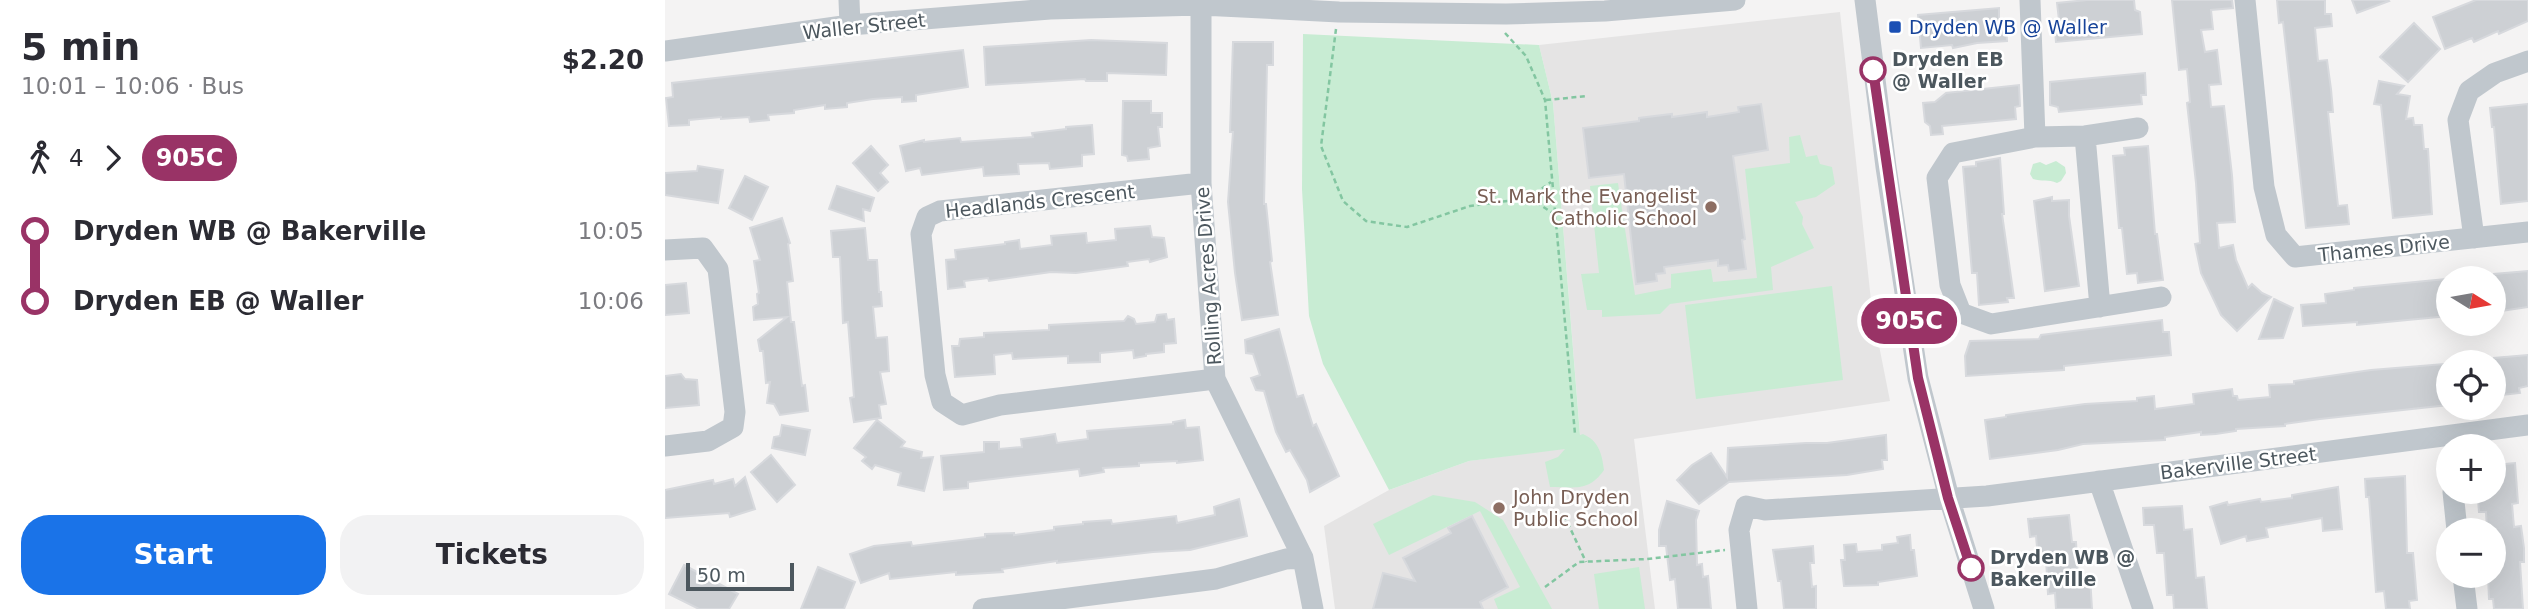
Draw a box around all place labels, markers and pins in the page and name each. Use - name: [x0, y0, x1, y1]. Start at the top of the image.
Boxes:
- place label: Dryden WB @ Waller: [1909, 16, 2107, 38]
- marker: Dryden WB @ Waller: [1887, 19, 1903, 35]
- place label: Dryden EB @ Waller: [1892, 48, 2004, 92]
- marker: Dryden EB @ Waller: [1860, 57, 1886, 83]
- place label: St. Mark the Evangelist Catholic School: [1477, 185, 1697, 229]
- marker: St. Mark the Evangelist Catholic School: [1703, 199, 1719, 215]
- place label: John Dryden Public School: [1512, 486, 1638, 530]
- marker: John Dryden Public School: [1491, 500, 1507, 516]
- place label: Dryden WB @ Bakerville: [1990, 546, 2135, 590]
- marker: Dryden WB @ Bakerville: [1958, 555, 1984, 581]

